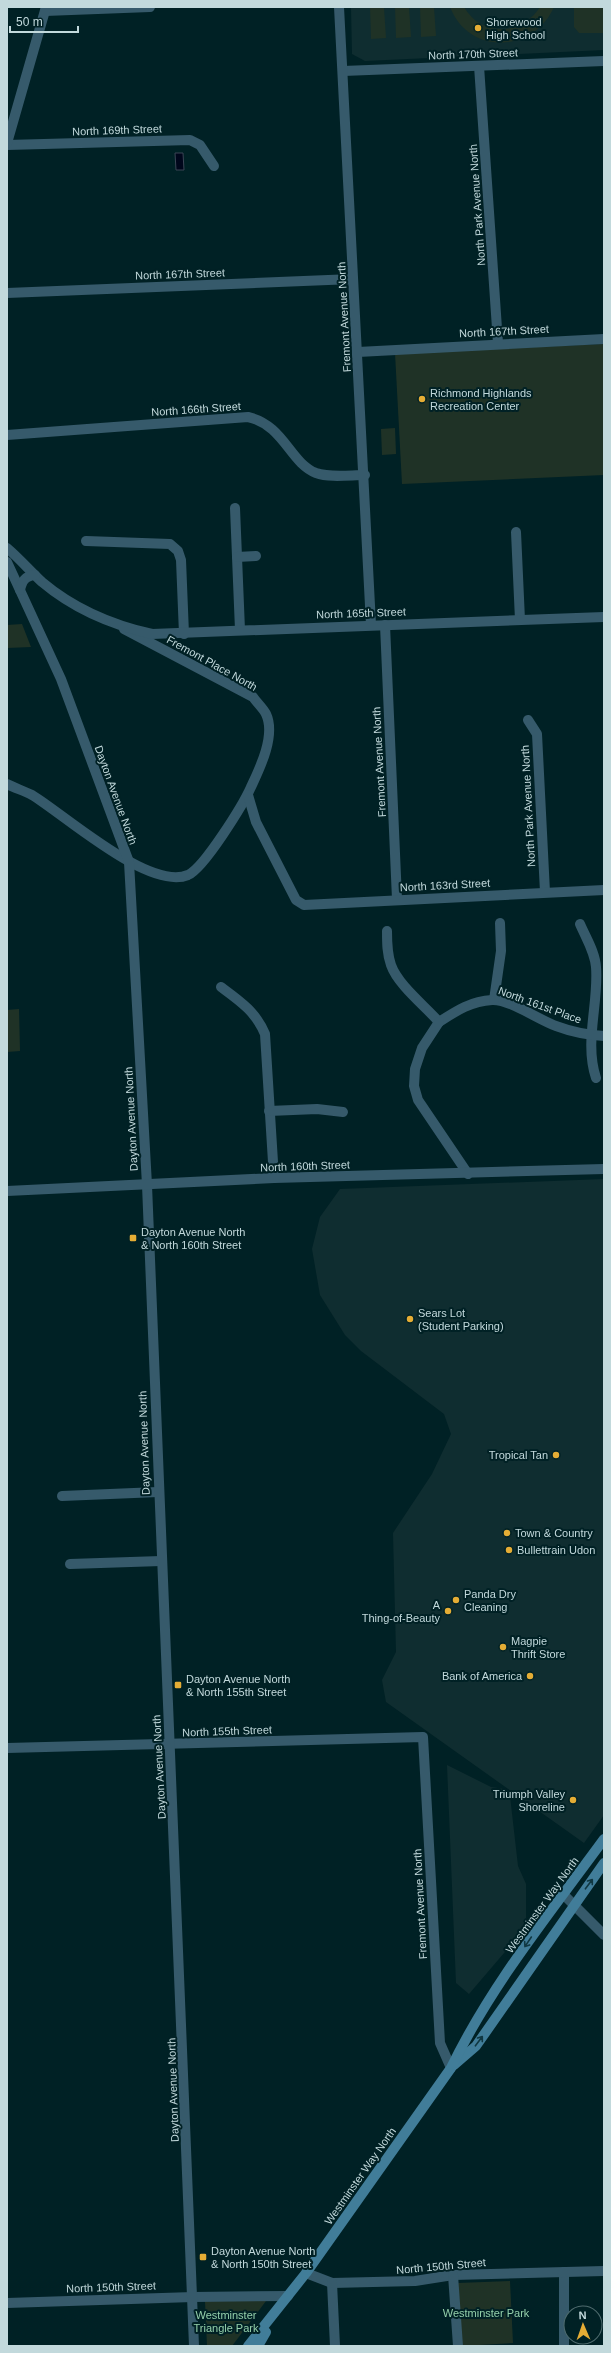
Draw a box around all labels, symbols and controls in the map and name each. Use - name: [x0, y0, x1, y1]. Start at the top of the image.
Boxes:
- scale bar: [10, 8, 78, 34]
- text: 50 m: [16, 15, 43, 29]
- place label: Shorewood High School: [486, 16, 545, 41]
- marker: Shorewood High School: [473, 23, 483, 33]
- street label: North 170th Street: [428, 46, 518, 62]
- street label: North 169th Street: [72, 122, 162, 138]
- street label: North Park Avenue North: [467, 144, 487, 266]
- street label: Fremont Avenue North: [335, 262, 353, 372]
- street label: North 167th Street: [135, 266, 225, 282]
- street label: North 167th Street: [459, 323, 549, 339]
- place label: Richmond Highlands Recreation Center: [430, 387, 532, 412]
- marker: Richmond Highlands Recreation Center: [417, 394, 427, 404]
- street label: North 166th Street: [151, 400, 241, 418]
- street label: North 165th Street: [316, 605, 406, 621]
- street label: Fremont Place North: [165, 633, 259, 693]
- street label: Fremont Avenue North: [370, 707, 388, 817]
- street label: Dayton Avenue North: [93, 744, 139, 846]
- street label: North Park Avenue North: [519, 745, 537, 867]
- street label: North 163rd Street: [399, 877, 491, 893]
- street label: North 161st Place: [497, 984, 583, 1026]
- street label: Dayton Avenue North: [122, 1067, 140, 1171]
- street label: North 160th Street: [260, 1158, 350, 1174]
- place label: Dayton Avenue North & North 160th Street: [141, 1226, 245, 1251]
- marker: Dayton Avenue North & North 160th Street: [128, 1233, 138, 1243]
- place label: Sears Lot (Student Parking): [418, 1307, 504, 1332]
- marker: Sears Lot (Student Parking): [405, 1314, 415, 1324]
- street label: Dayton Avenue North: [136, 1391, 152, 1495]
- place label: Tropical Tan: [489, 1449, 548, 1461]
- marker: Tropical Tan: [551, 1450, 561, 1460]
- place label: Town & Country: [515, 1527, 593, 1539]
- marker: Town & Country: [502, 1528, 512, 1538]
- place label: Bullettrain Udon: [517, 1544, 595, 1556]
- marker: Bullettrain Udon: [504, 1545, 514, 1555]
- place label: Panda Dry Cleaning: [464, 1588, 516, 1613]
- marker: Panda Dry Cleaning: [451, 1595, 461, 1605]
- place label: A Thing-of-Beauty: [362, 1599, 441, 1624]
- marker: A Thing-of-Beauty: [443, 1606, 453, 1616]
- place label: Magpie Thrift Store: [511, 1635, 565, 1660]
- marker: Magpie Thrift Store: [498, 1642, 508, 1652]
- place label: Bank of America: [442, 1670, 523, 1682]
- marker: Bank of America: [525, 1671, 535, 1681]
- place label: Dayton Avenue North & North 155th Street: [186, 1673, 290, 1698]
- marker: Dayton Avenue North & North 155th Street: [173, 1680, 183, 1690]
- street label: Dayton Avenue North: [150, 1715, 168, 1819]
- street label: North 155th Street: [182, 1723, 272, 1739]
- place label: Triumph Valley Shoreline: [493, 1788, 565, 1813]
- marker: Triumph Valley Shoreline: [568, 1795, 578, 1805]
- street label: Fremont Avenue North: [411, 1849, 429, 1959]
- street label: Westminster Way North: [503, 1855, 581, 1955]
- one-way arrow: [585, 1878, 593, 1889]
- one-way arrow: [524, 1936, 532, 1947]
- one-way arrow: [475, 2036, 483, 2047]
- street label: Dayton Avenue North: [165, 2038, 181, 2142]
- street label: Westminster Way North: [322, 2125, 398, 2227]
- place label: Dayton Avenue North & North 150th Street: [211, 2245, 315, 2270]
- marker: Dayton Avenue North & North 150th Street: [198, 2252, 208, 2262]
- street label: North 150th Street: [396, 2256, 486, 2276]
- street label: North 150th Street: [66, 2279, 156, 2295]
- north arrow: [563, 2305, 603, 2345]
- park label: Westminster Park: [443, 2307, 530, 2319]
- park label: Westminster Triangle Park: [193, 2309, 259, 2334]
- text: N: [578, 2309, 587, 2321]

